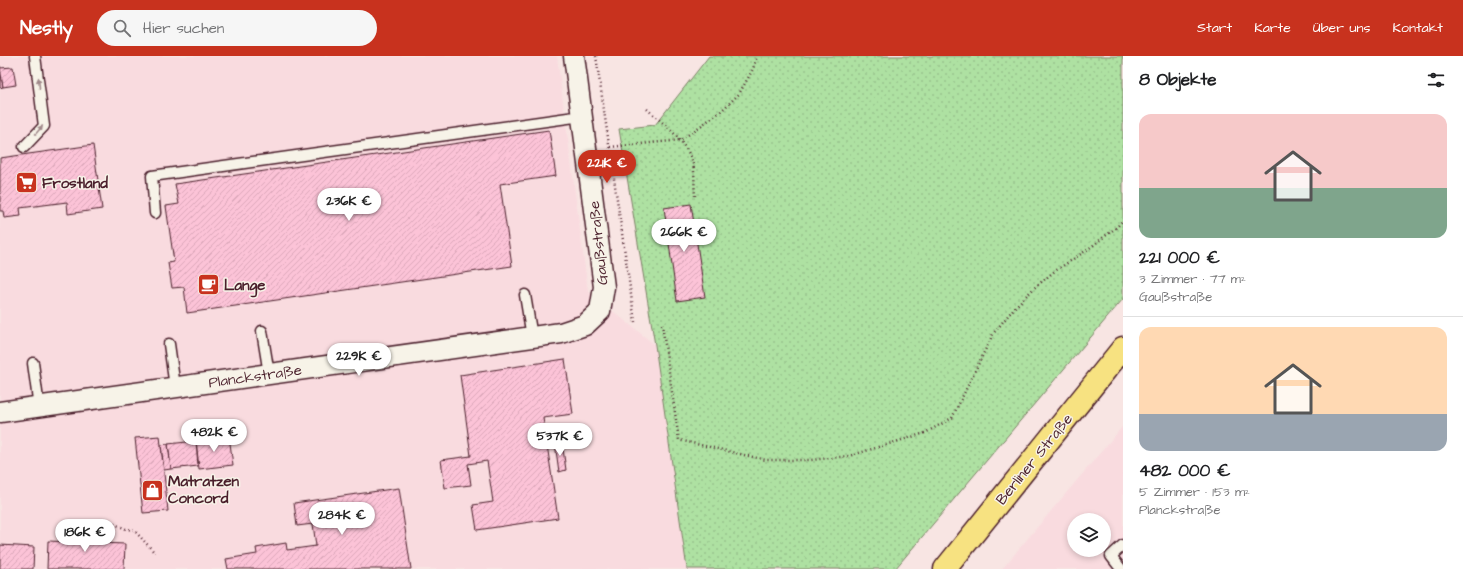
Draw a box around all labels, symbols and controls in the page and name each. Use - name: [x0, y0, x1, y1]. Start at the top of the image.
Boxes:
- search box: [97, 10, 377, 46]
- text: Nestly: [20, 15, 73, 42]
- icon: search: [111, 17, 133, 39]
- text: Hier suchen: [143, 18, 224, 39]
- text: Start: [1197, 18, 1232, 38]
- text: Karte: [1254, 18, 1291, 38]
- text: Über uns: [1313, 18, 1371, 38]
- text: Kontakt: [1393, 18, 1443, 38]
- text: 8 Objekte: [1139, 68, 1217, 92]
- icon: filters: [1425, 69, 1447, 91]
- one-way arrow: [36, 76, 42, 89]
- one-way arrow: [35, 125, 43, 135]
- icon: home: [1257, 140, 1329, 212]
- pin: 221K €: [574, 150, 640, 184]
- text: 221K €: [587, 154, 627, 172]
- supermarket icon: Frostland: [13, 170, 39, 196]
- place label: Frostland: [42, 173, 108, 194]
- pin: 236K €: [316, 188, 382, 222]
- text: 236K €: [326, 192, 372, 210]
- street label: Gaußstraße: [584, 200, 613, 286]
- pin: 266K €: [651, 219, 717, 253]
- text: 266K €: [660, 223, 708, 241]
- text: 221 000 €: [1139, 246, 1220, 270]
- text: 3 Zimmer · 77 m²: [1139, 270, 1246, 288]
- cafe icon: Lange: [195, 272, 221, 298]
- place label: Lange: [224, 275, 265, 298]
- text: Gaußstraße: [1139, 288, 1212, 306]
- pin: 229K €: [326, 343, 392, 377]
- text: 229K €: [336, 347, 382, 365]
- icon: home: [1257, 353, 1329, 425]
- street label: Planckstraße: [207, 360, 303, 393]
- street label: Berliner Straße: [991, 409, 1078, 509]
- pin: 482K €: [181, 419, 247, 453]
- text: 482K €: [190, 423, 238, 441]
- pin: 537K €: [527, 423, 593, 457]
- text: 537K €: [536, 427, 584, 445]
- text: 482 000 €: [1139, 459, 1231, 483]
- place label: Matratzen Concord: [168, 471, 240, 509]
- shop icon: Matratzen Concord: [140, 477, 166, 503]
- text: 5 Zimmer · 153 m²: [1139, 483, 1250, 501]
- text: Planckstraße: [1139, 501, 1221, 519]
- pin: 284K €: [309, 502, 375, 536]
- text: 284K €: [318, 506, 366, 524]
- map controls: [1067, 513, 1111, 557]
- button: layers: [1067, 513, 1111, 557]
- pin: 186K €: [52, 519, 118, 553]
- text: 186K €: [64, 523, 106, 541]

